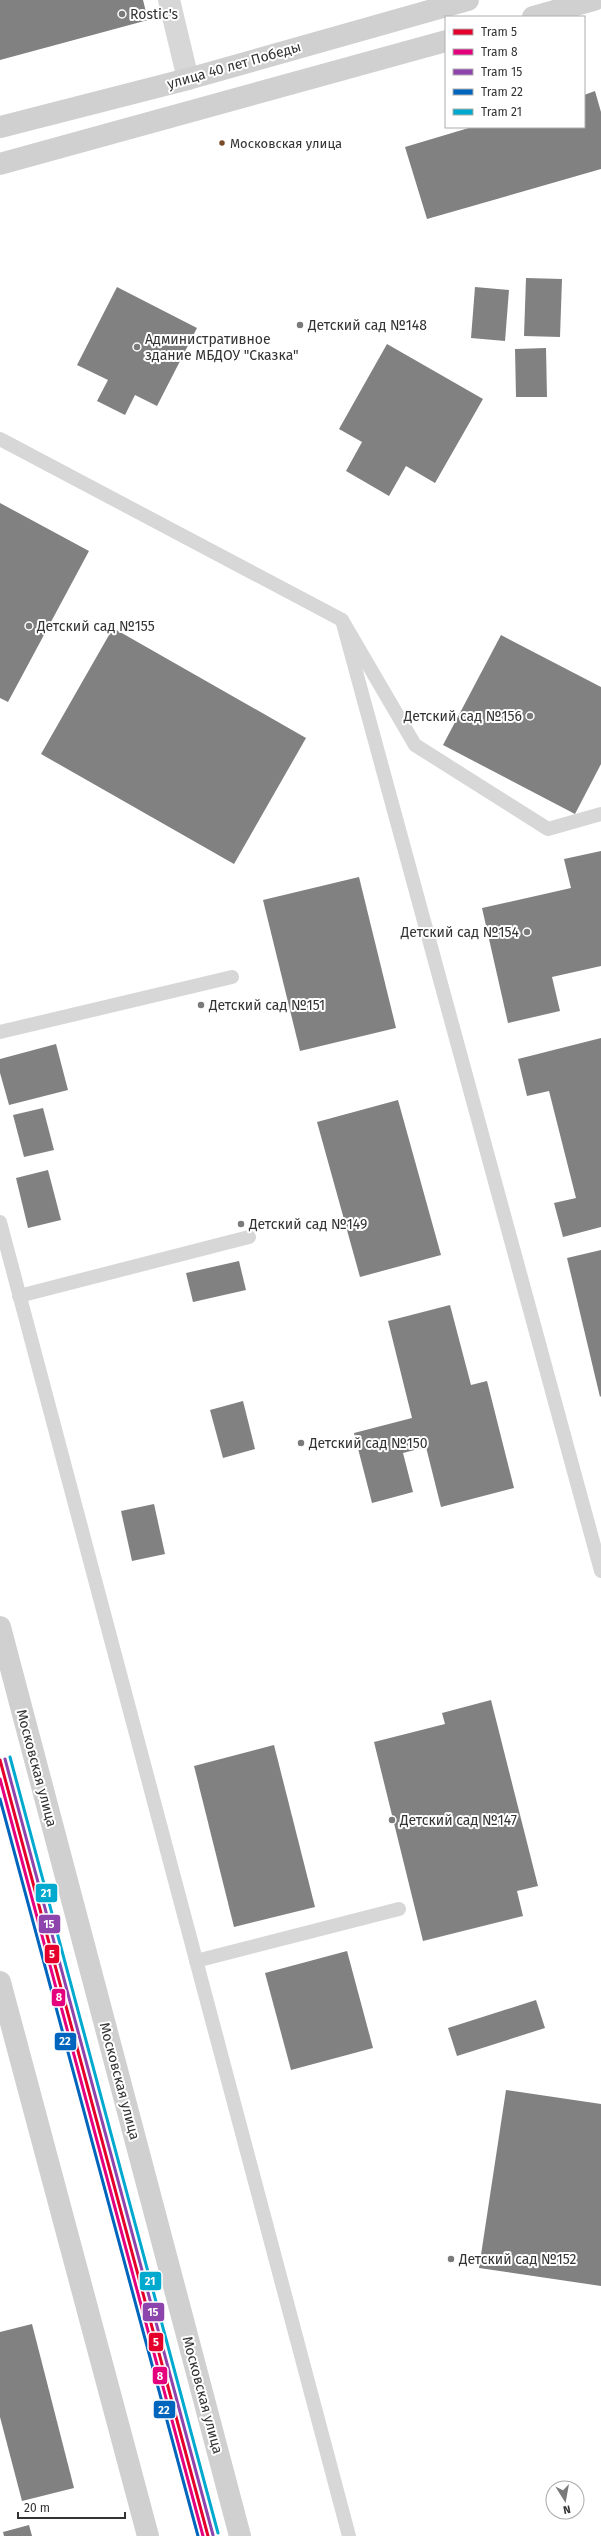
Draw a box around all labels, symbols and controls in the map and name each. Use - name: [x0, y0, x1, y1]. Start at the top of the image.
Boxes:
- place label: Rostic's: [130, 6, 179, 23]
- marker: Rostic's: [117, 9, 127, 19]
- legend: [445, 16, 585, 128]
- text: Tram 5: [481, 25, 517, 39]
- street label: улица 40 лет Победы: [165, 38, 303, 93]
- text: Tram 8: [481, 45, 518, 59]
- text: Tram 15: [481, 65, 522, 79]
- text: Tram 22: [481, 85, 523, 99]
- text: Tram 21: [481, 105, 522, 119]
- place label: Московская улица: [230, 136, 342, 151]
- marker: Московская улица: [217, 138, 227, 148]
- place label: Детский сад №148: [307, 317, 427, 334]
- marker: Детский сад №148: [295, 320, 305, 330]
- place label: Административное здание МБДОУ "Сказка": [145, 331, 299, 364]
- marker: Административное здание МБДОУ "Сказка": [132, 342, 142, 352]
- place label: Детский сад №155: [36, 618, 155, 635]
- marker: Детский сад №155: [24, 621, 34, 631]
- place label: Детский сад №156: [403, 708, 522, 725]
- marker: Детский сад №156: [525, 711, 535, 721]
- place label: Детский сад №154: [400, 924, 520, 941]
- marker: Детский сад №154: [522, 927, 532, 937]
- place label: Детский сад №151: [208, 997, 325, 1014]
- marker: Детский сад №151: [196, 1000, 206, 1010]
- place label: Детский сад №149: [248, 1216, 367, 1233]
- marker: Детский сад №149: [236, 1219, 246, 1229]
- place label: Детский сад №150: [308, 1435, 428, 1452]
- marker: Детский сад №150: [296, 1438, 306, 1448]
- street label: Московская улица: [13, 1708, 60, 1829]
- place label: Детский сад №147: [399, 1812, 517, 1829]
- marker: Детский сад №147: [387, 1815, 397, 1825]
- line badge: 21: [35, 1883, 58, 1903]
- text: 21: [41, 1887, 51, 1900]
- line badge: 15: [38, 1914, 61, 1934]
- text: 15: [44, 1918, 55, 1931]
- line badge: 5: [44, 1944, 60, 1964]
- text: 5: [49, 1948, 55, 1961]
- line badge: 8: [51, 1988, 66, 2007]
- text: 8: [56, 1991, 63, 2004]
- street label: Московская улица: [96, 2021, 143, 2142]
- line badge: 22: [54, 2032, 77, 2051]
- text: 22: [59, 2035, 71, 2048]
- place label: Детский сад №152: [458, 2251, 577, 2268]
- marker: Детский сад №152: [446, 2254, 456, 2264]
- line badge: 21: [139, 2271, 162, 2291]
- text: 21: [145, 2275, 155, 2288]
- line badge: 15: [142, 2302, 165, 2322]
- text: 15: [148, 2306, 159, 2319]
- line badge: 5: [148, 2332, 164, 2352]
- street label: Московская улица: [179, 2335, 226, 2456]
- text: 5: [153, 2336, 159, 2349]
- line badge: 8: [152, 2366, 168, 2385]
- text: 8: [157, 2370, 164, 2383]
- line badge: 22: [153, 2400, 176, 2419]
- text: 22: [158, 2404, 170, 2417]
- north arrow: [545, 2480, 585, 2520]
- scale bar: [18, 2494, 125, 2520]
- text: 20 m: [24, 2501, 50, 2515]
- text: N: [562, 2502, 572, 2516]

